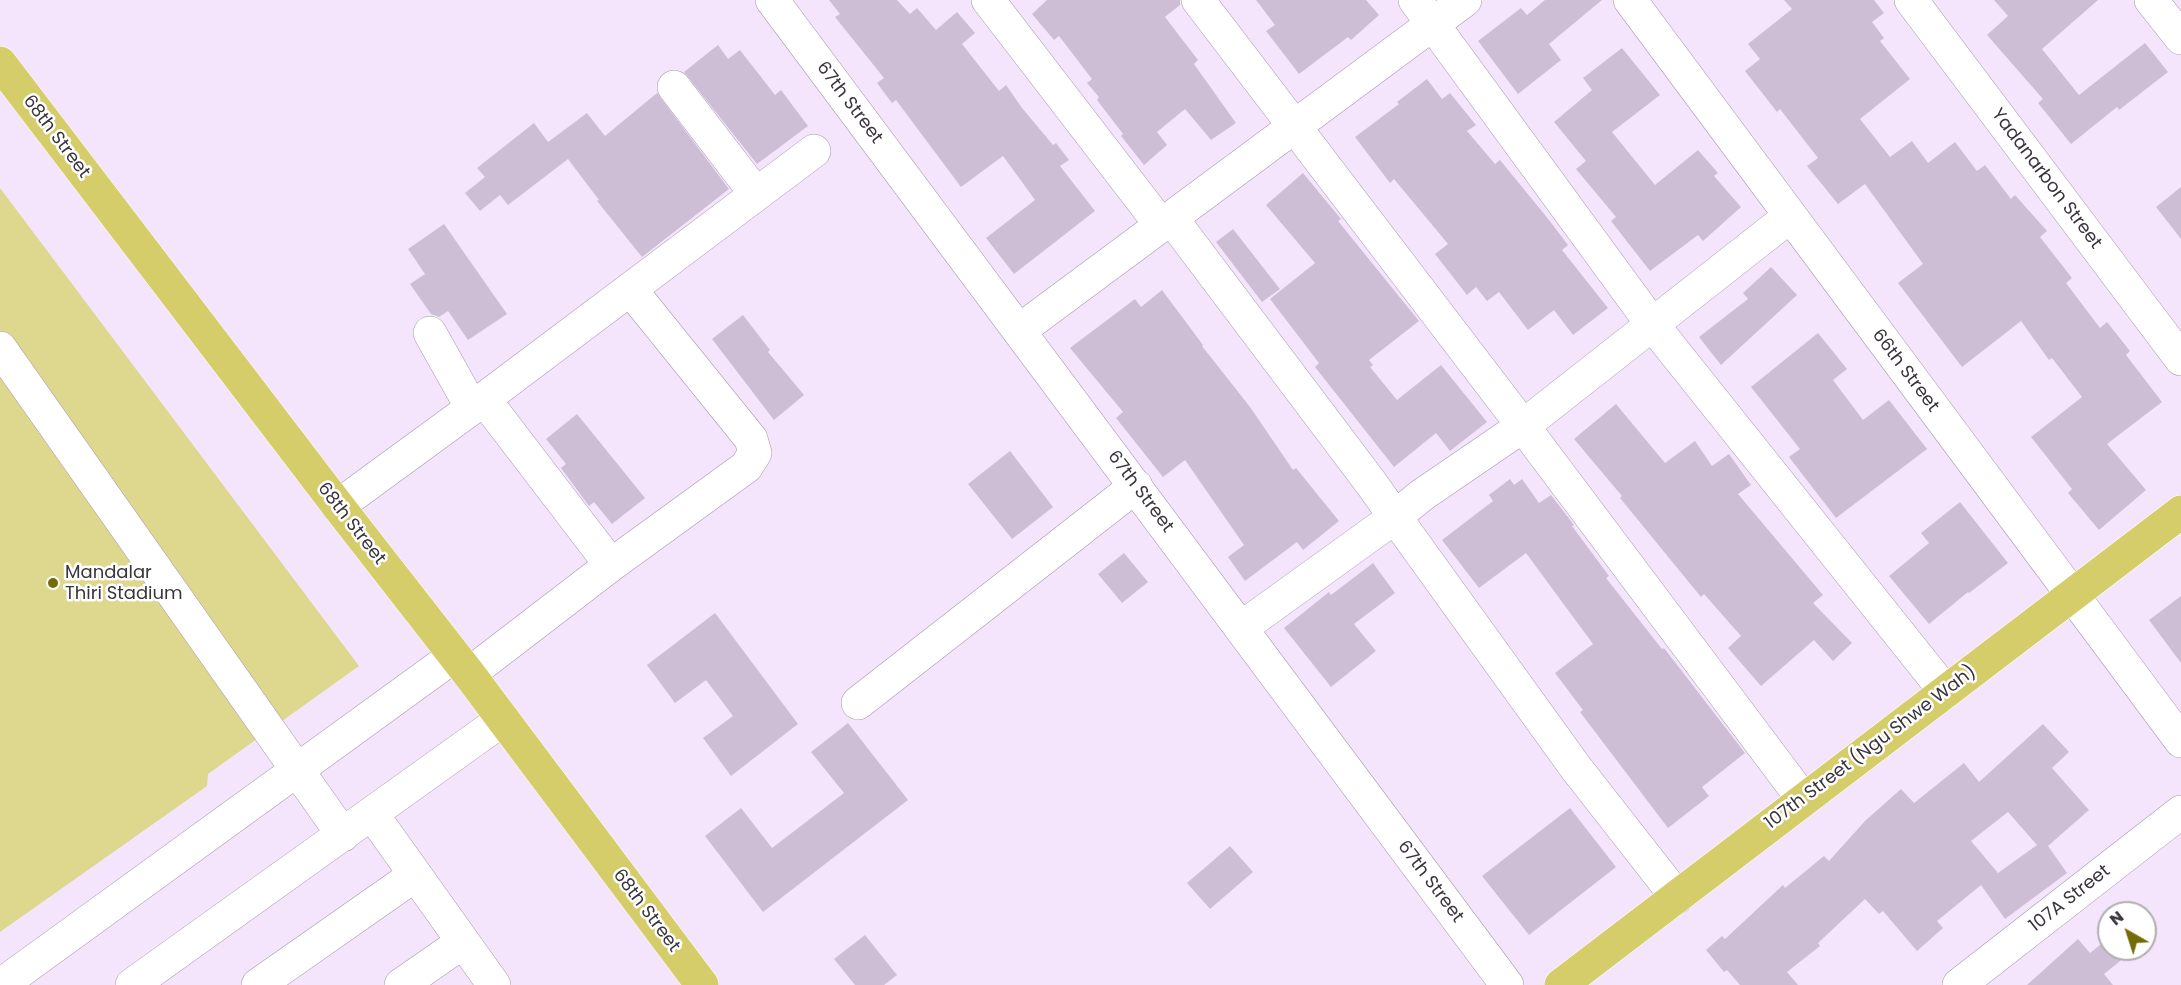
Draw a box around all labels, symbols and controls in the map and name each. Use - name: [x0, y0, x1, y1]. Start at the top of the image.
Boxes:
- street label: 67th Street: [811, 58, 887, 148]
- street label: 68th Street: [18, 91, 94, 183]
- street label: Yadanarbon Street: [1986, 105, 2106, 253]
- street label: 66th Street: [1867, 325, 1943, 417]
- street label: 67th Street: [1102, 447, 1178, 537]
- street label: 68th Street: [312, 479, 390, 569]
- place label: Mandalar Thiri Stadium: [65, 562, 183, 604]
- marker: Mandalar Thiri Stadium: [46, 576, 60, 590]
- street label: 107th Street (Ngu Shwe Wah): [1761, 661, 1981, 835]
- street label: 67th Street: [1392, 837, 1468, 927]
- street label: 107A Street: [2025, 861, 2115, 937]
- street label: 68th Street: [608, 865, 684, 957]
- north arrow: [2097, 901, 2157, 961]
- text: N: [2105, 905, 2129, 931]

